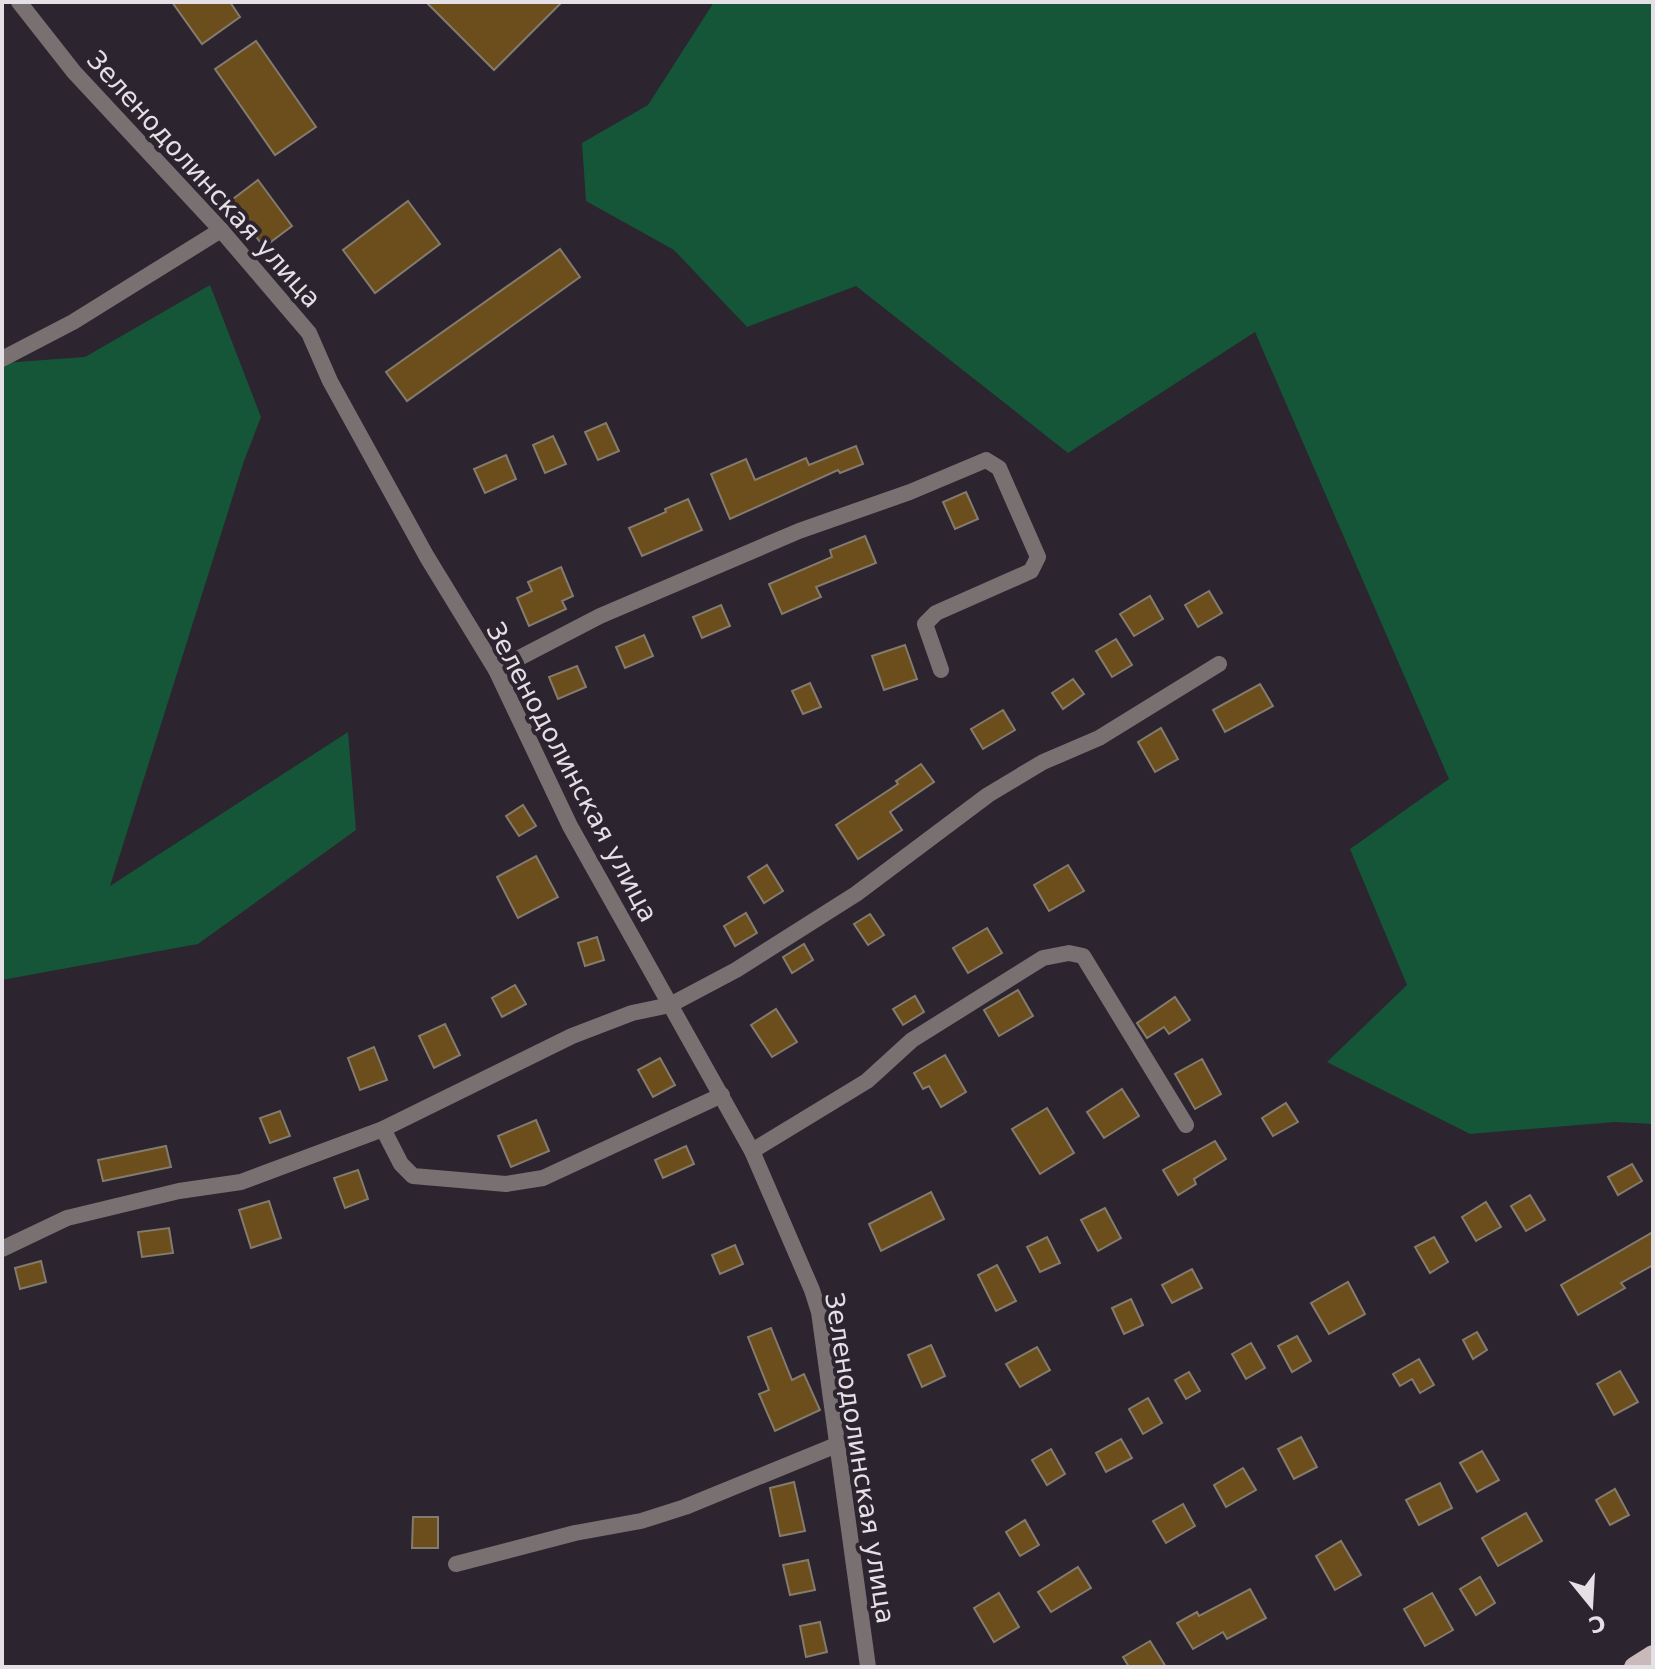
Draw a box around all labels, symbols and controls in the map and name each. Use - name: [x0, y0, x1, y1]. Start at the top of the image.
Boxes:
- street label: Зеленодолинская улица: [81, 45, 327, 313]
- street label: Зеленодолинская улица: [480, 617, 664, 927]
- street label: Зеленодолинская улица: [819, 1290, 901, 1626]
- north arrow: [1551, 1565, 1631, 1645]
- text: С: [1585, 1609, 1609, 1638]

